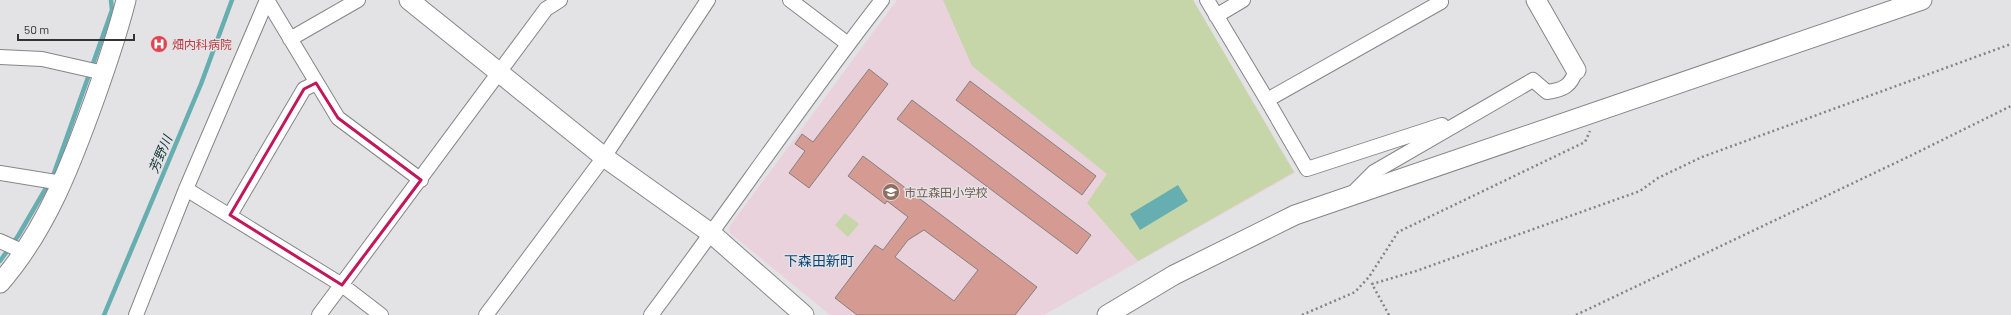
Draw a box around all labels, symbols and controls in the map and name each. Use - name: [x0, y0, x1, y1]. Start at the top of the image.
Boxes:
- scale bar: [18, 16, 134, 42]
- text: 50 m: [24, 22, 49, 36]
- hospital icon: 畑内科病院: [149, 34, 169, 54]
- place label: 畑内科病院: [172, 37, 232, 51]
- water label: 芳野川: [145, 131, 176, 175]
- school or university icon: 市立森田小学校: [881, 182, 901, 202]
- place label: 市立森田小学校: [904, 185, 988, 199]
- district label: 下森田新町: [784, 252, 854, 269]

